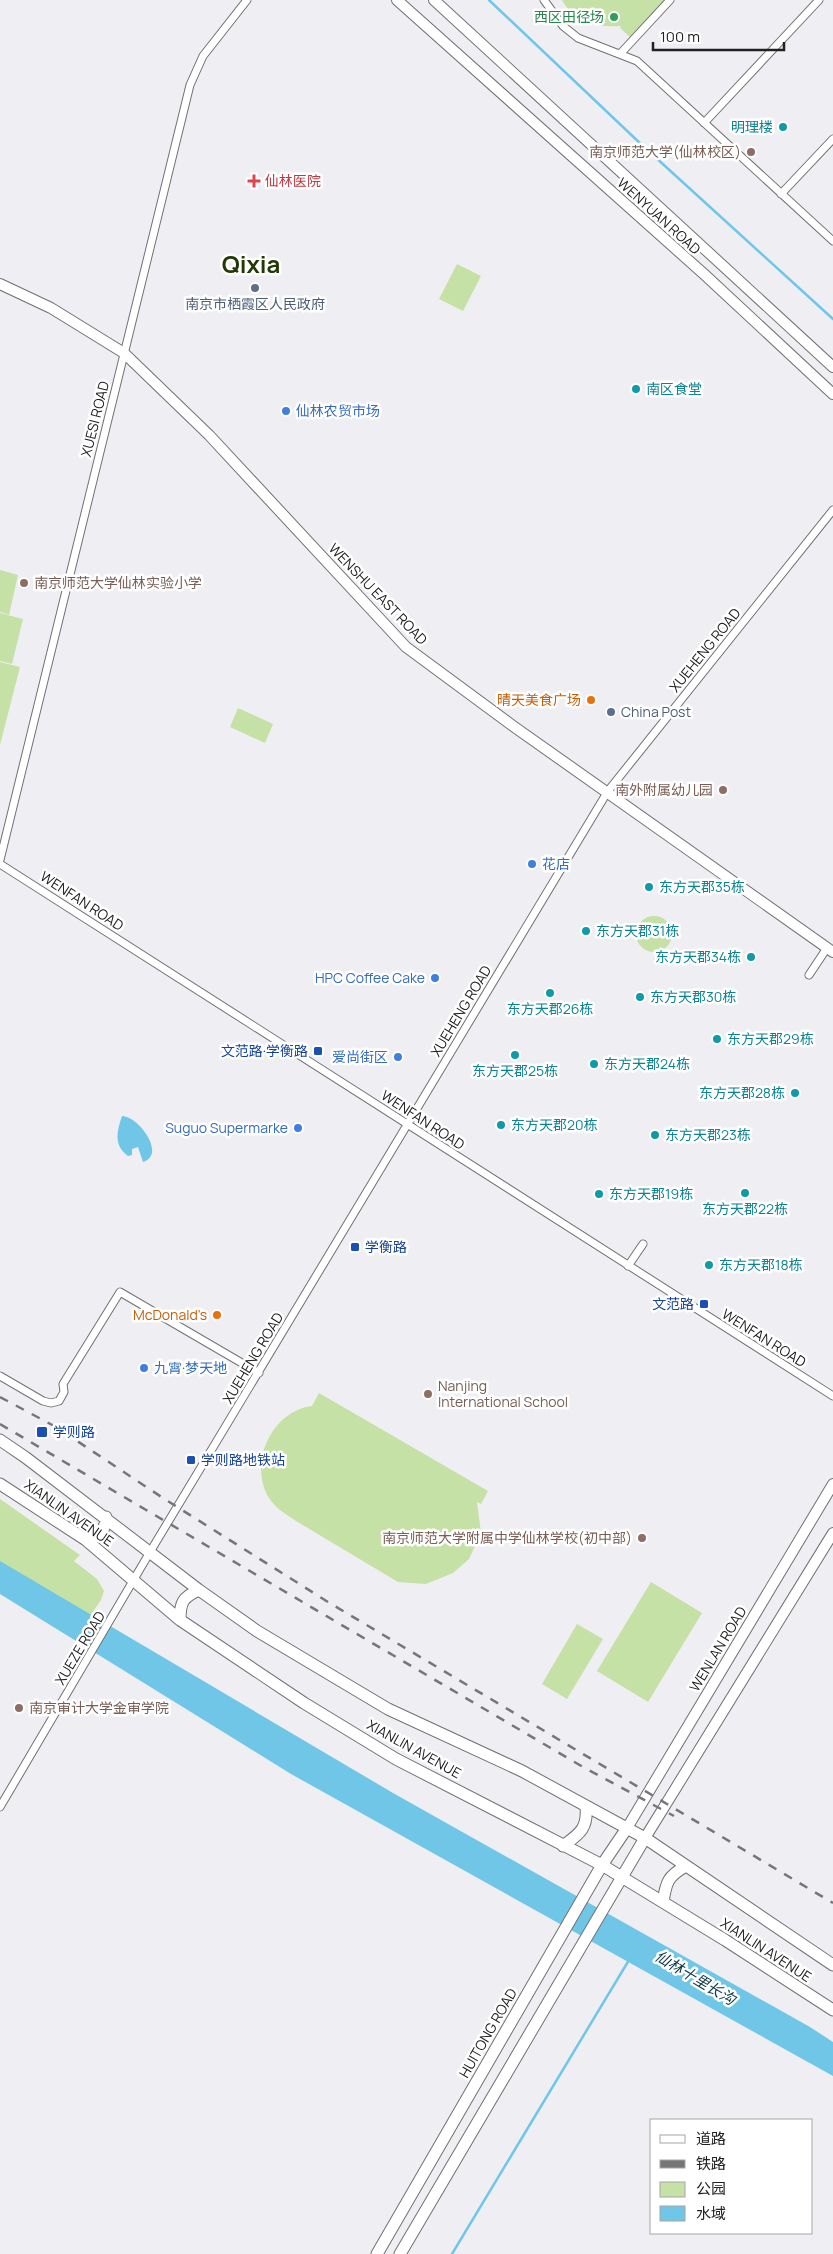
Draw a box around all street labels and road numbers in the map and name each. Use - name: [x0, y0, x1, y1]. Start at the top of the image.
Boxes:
- street label: WENYUAN ROAD: [614, 173, 705, 258]
- street label: XUESI ROAD: [76, 379, 113, 459]
- street label: WENSHU EAST ROAD: [325, 539, 432, 649]
- street label: XUEHENG ROAD: [665, 604, 744, 696]
- street label: WENFAN ROAD: [37, 867, 128, 935]
- street label: XUEHENG ROAD: [426, 962, 495, 1060]
- street label: WENFAN ROAD: [378, 1086, 469, 1154]
- street label: WENFAN ROAD: [719, 1304, 810, 1371]
- street label: XUEHENG ROAD: [218, 1309, 287, 1407]
- street label: XIANLIN AVENUE: [21, 1475, 118, 1550]
- street label: WENLAN ROAD: [685, 1603, 750, 1695]
- street label: XUEZE ROAD: [50, 1607, 109, 1688]
- street label: XIANLIN AVENUE: [364, 1715, 465, 1782]
- street label: XIANLIN AVENUE: [717, 1913, 815, 1986]
- street label: HUITONG ROAD: [454, 1985, 521, 2081]

